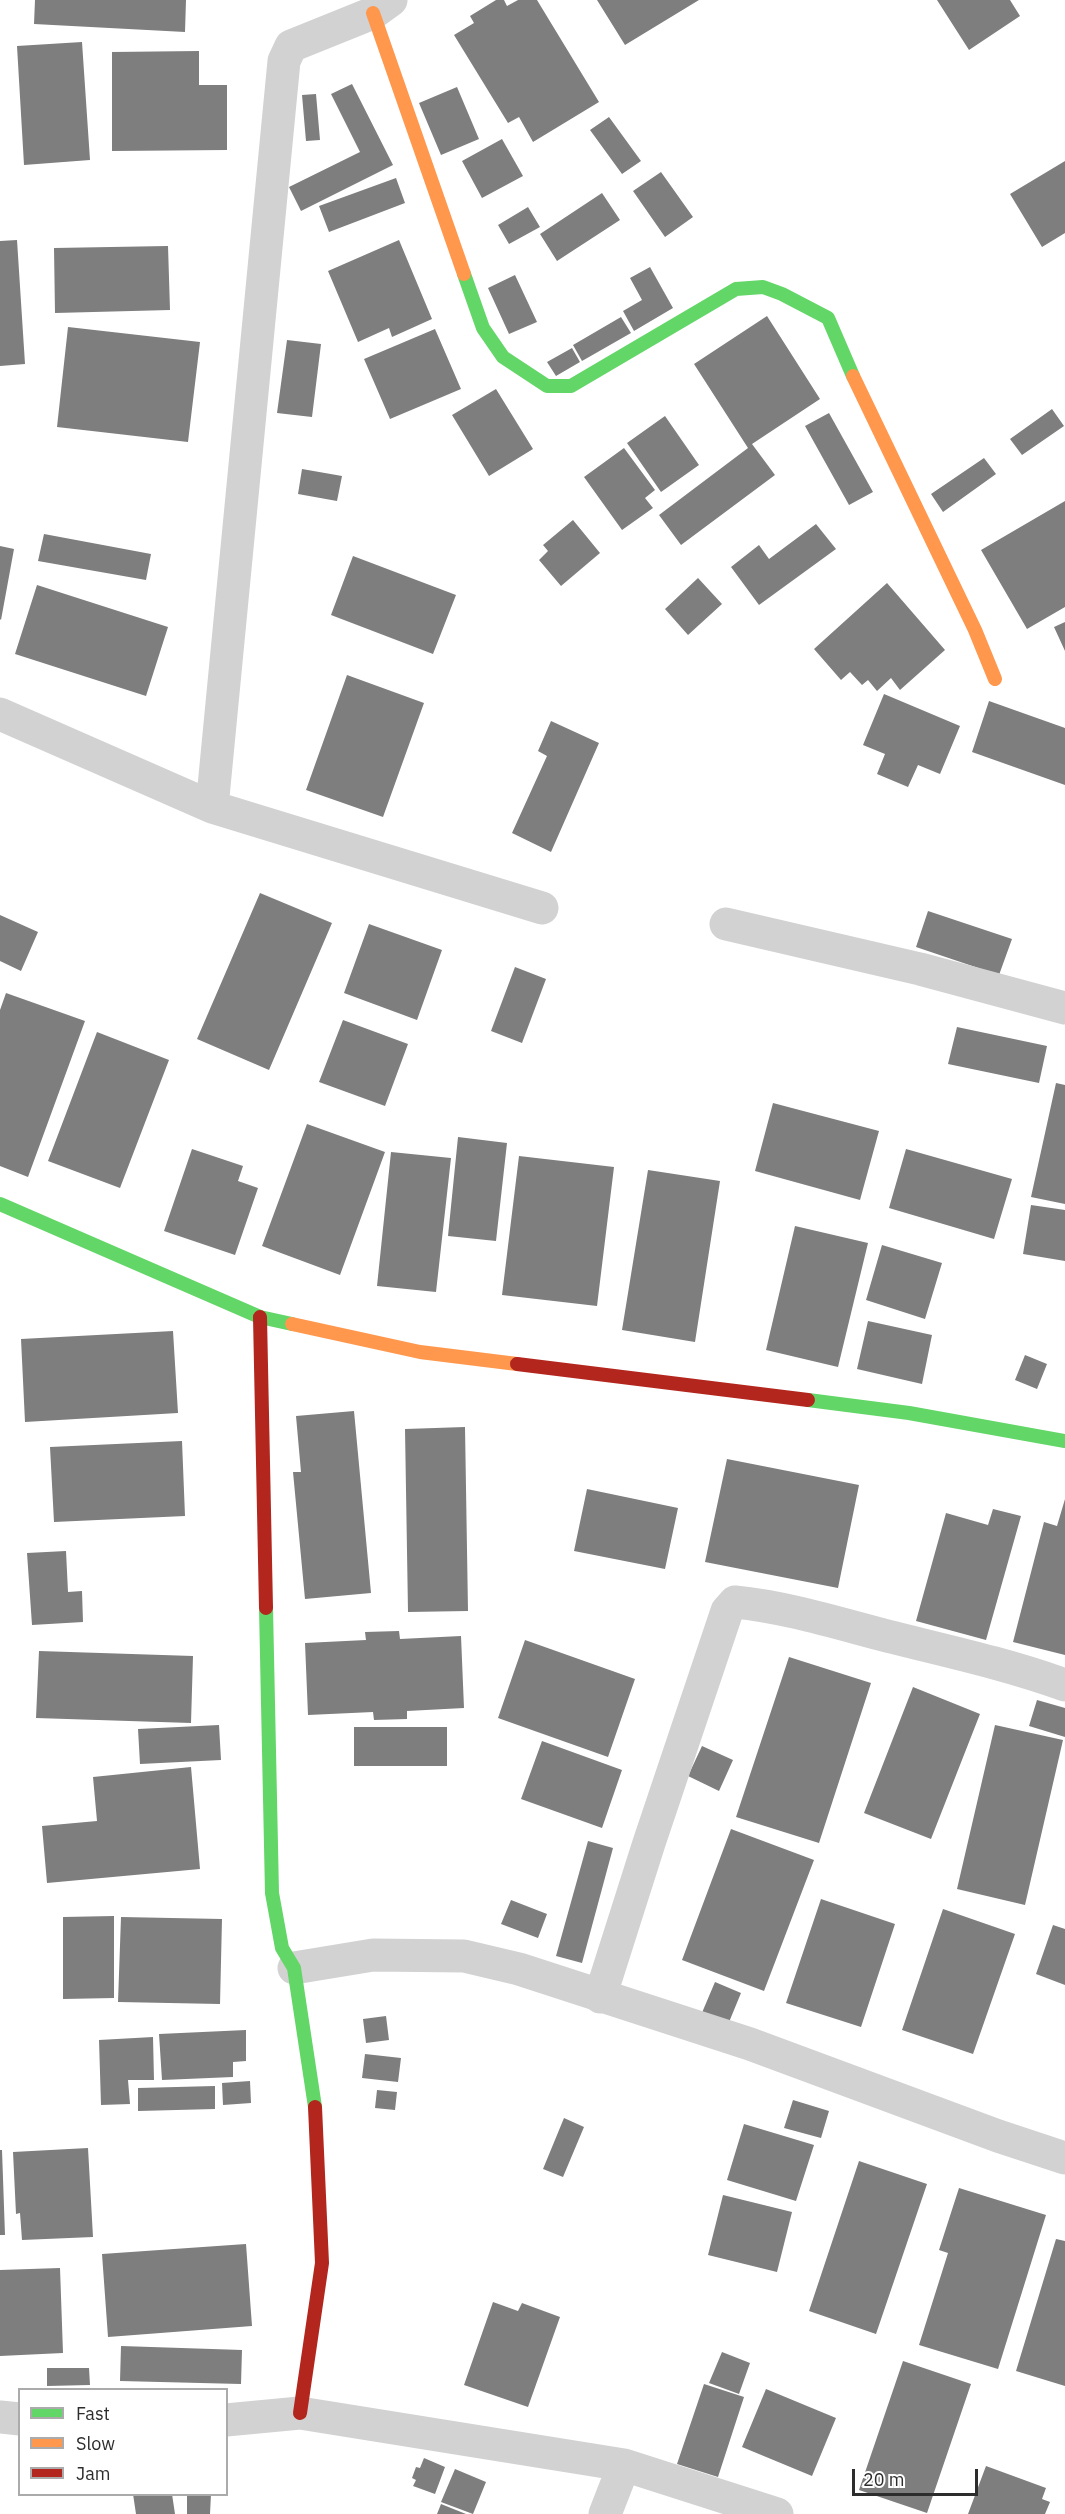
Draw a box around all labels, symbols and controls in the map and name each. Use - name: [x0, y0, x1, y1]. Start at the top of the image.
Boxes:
- legend: [18, 2388, 228, 2496]
- text: Fast: [76, 2402, 110, 2425]
- text: Slow: [76, 2432, 115, 2455]
- scale bar: [855, 2457, 981, 2495]
- text: Jam: [76, 2462, 111, 2485]
- text: 20 m: [863, 2468, 905, 2491]

